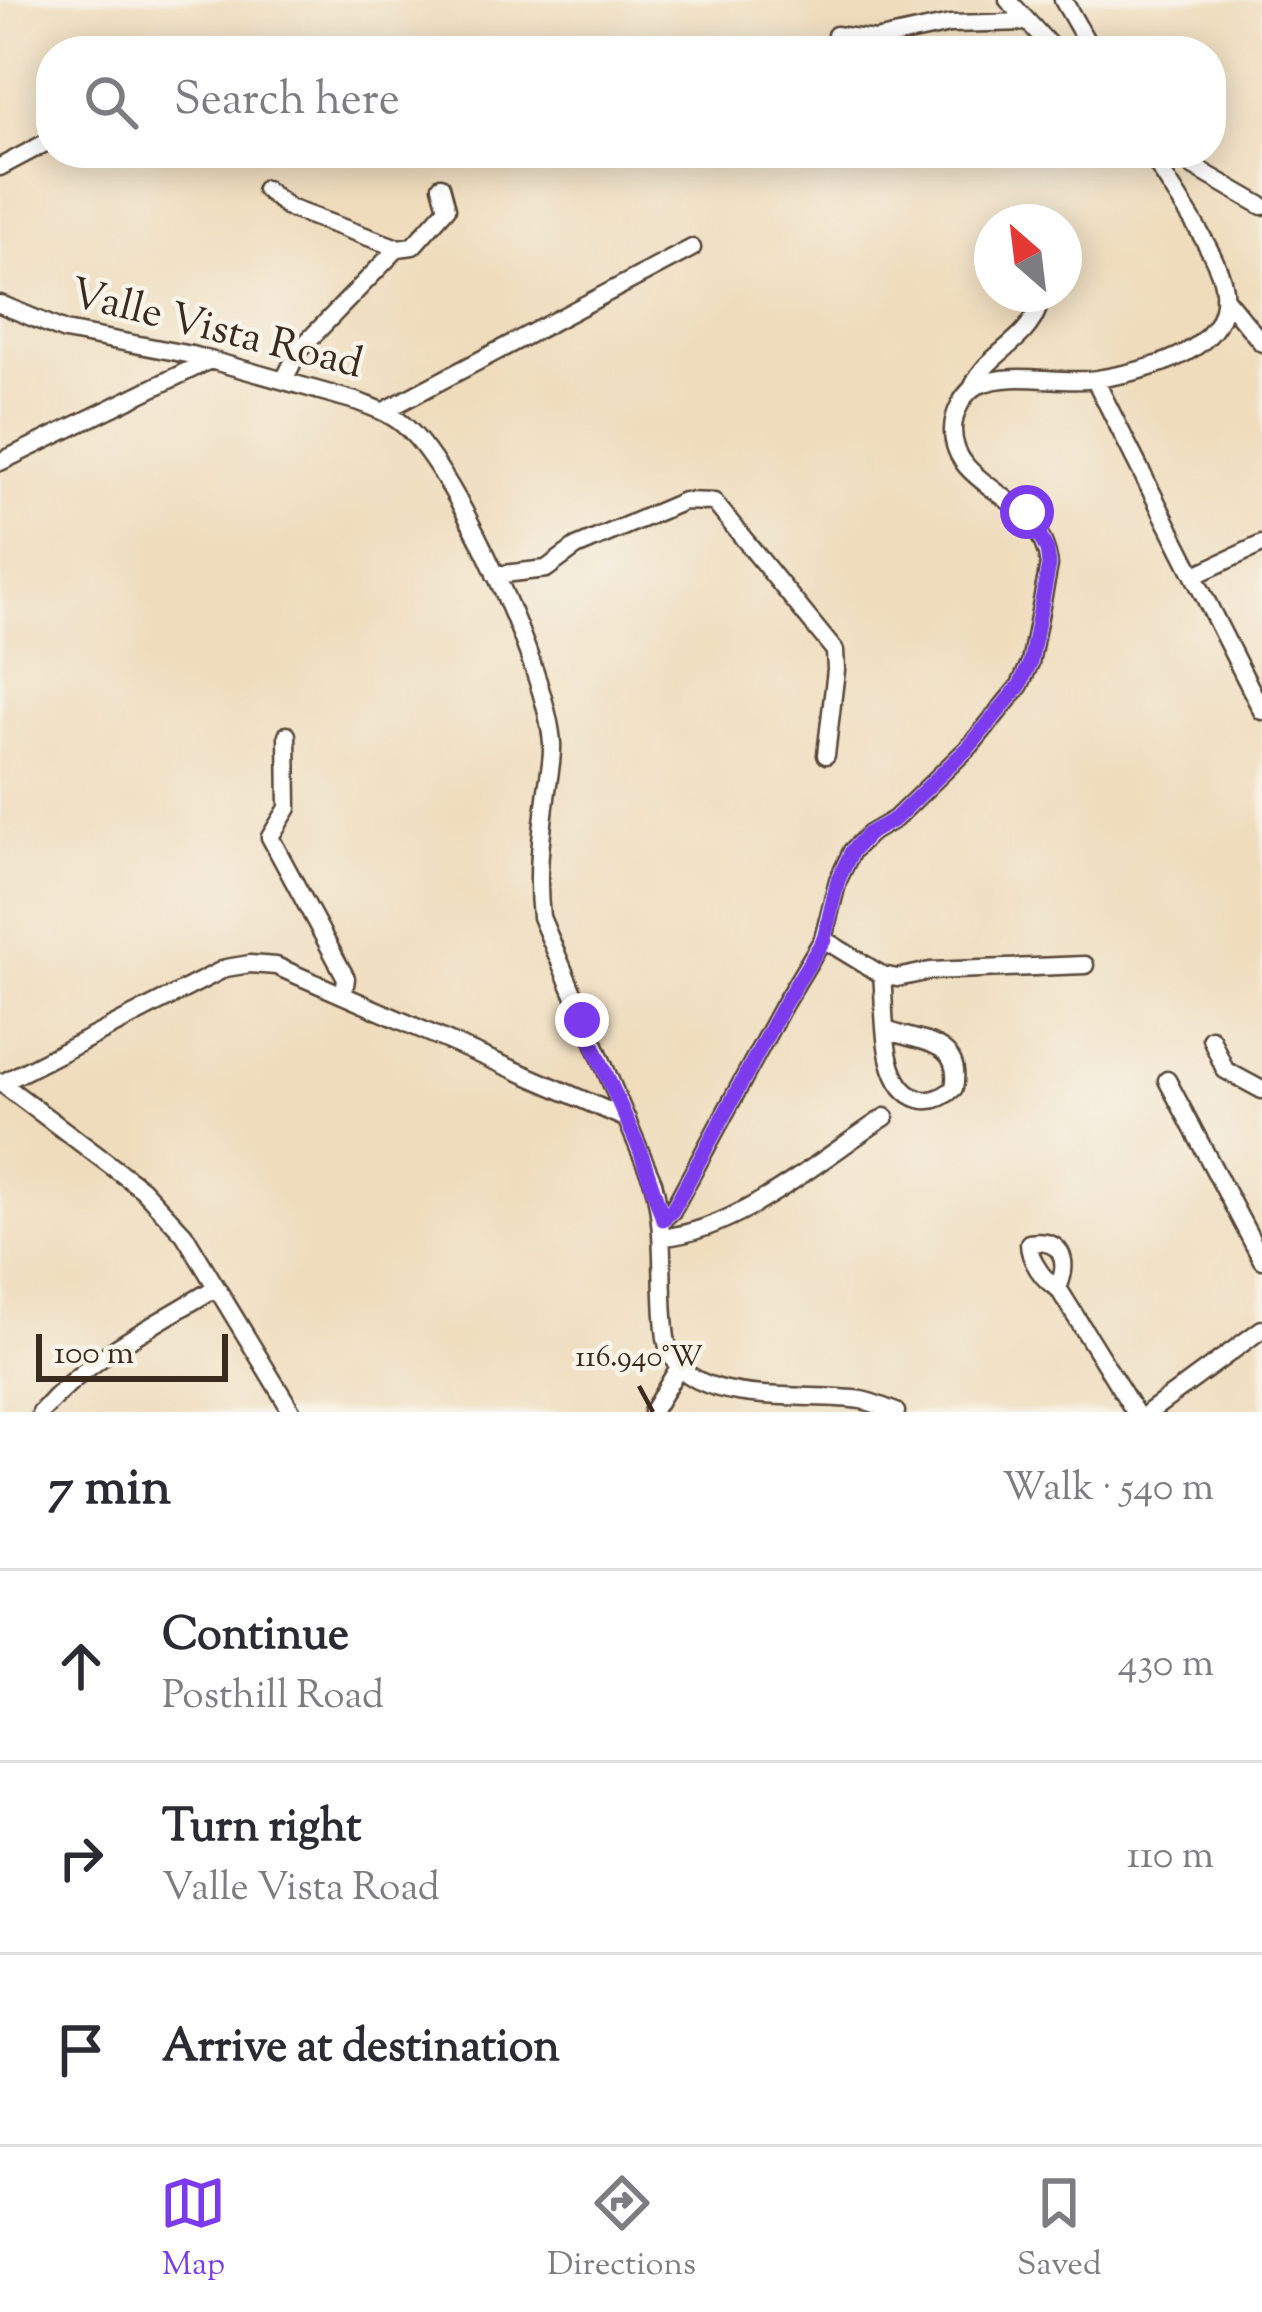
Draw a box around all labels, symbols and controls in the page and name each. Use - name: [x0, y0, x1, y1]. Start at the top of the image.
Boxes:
- search box: [36, 36, 1226, 168]
- icon: search: [78, 69, 144, 135]
- text: Search here: [174, 70, 400, 135]
- north arrow: [974, 204, 1082, 312]
- street label: Valle Vista Road: [64, 266, 368, 396]
- route start: [1000, 485, 1054, 539]
- route end: [555, 993, 609, 1047]
- scale bar: [36, 1328, 228, 1381]
- text: 100 m: [54, 1331, 134, 1379]
- text: 116.940°W: [575, 1337, 703, 1380]
- text: 7 min: [48, 1454, 171, 1527]
- text: Walk · 540 m: [1002, 1462, 1214, 1518]
- text: Continue: [162, 1605, 349, 1670]
- icon: ahead: [48, 1633, 114, 1699]
- text: 430 m: [1118, 1638, 1214, 1694]
- text: Posthill Road: [162, 1670, 384, 1726]
- text: Turn right: [162, 1797, 361, 1862]
- icon: right: [48, 1825, 114, 1891]
- text: 110 m: [1127, 1830, 1214, 1886]
- text: Valle Vista Road: [162, 1862, 440, 1918]
- icon: arrive: [48, 2017, 114, 2083]
- text: Arrive at destination: [162, 2017, 560, 2082]
- tab: Map: [160, 2170, 226, 2290]
- tab: Directions: [547, 2170, 696, 2290]
- tab: Saved: [1017, 2170, 1102, 2290]

